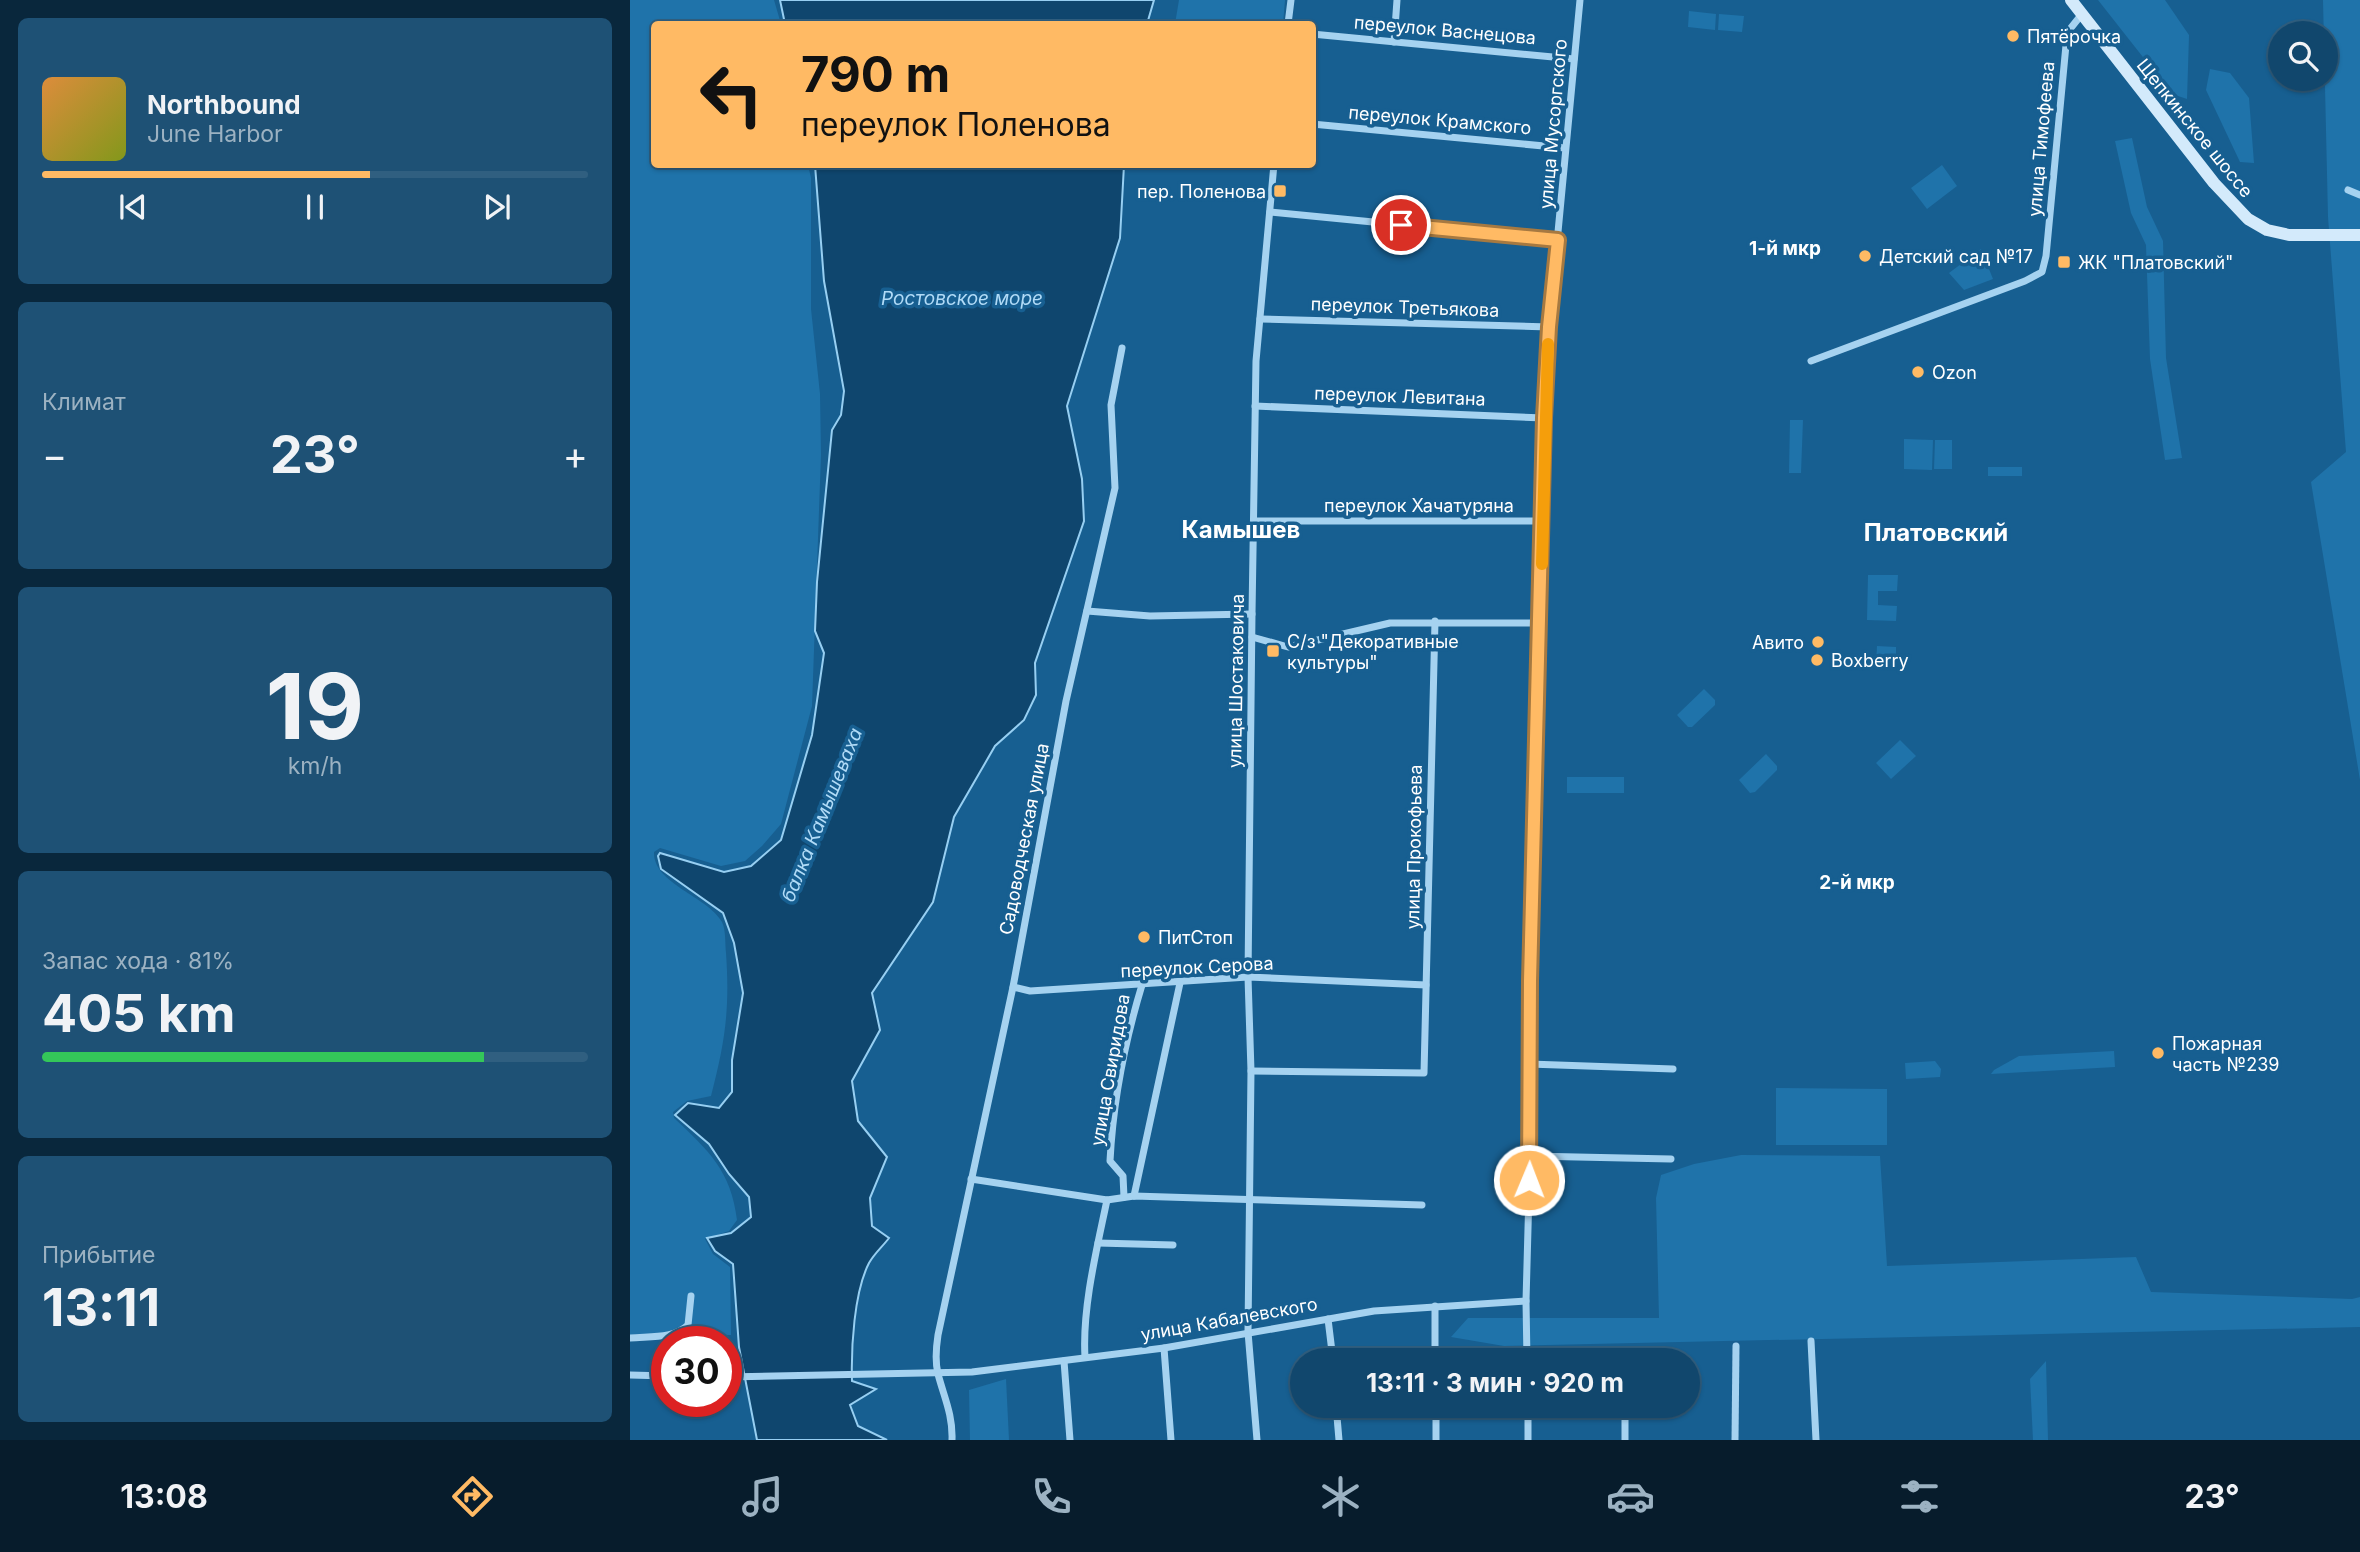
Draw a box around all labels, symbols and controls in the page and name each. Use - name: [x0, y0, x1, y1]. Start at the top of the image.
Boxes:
- street label: переулок Васнецова: [1353, 12, 1537, 48]
- map controls: [2268, 21, 2338, 91]
- button: search: [2268, 21, 2338, 91]
- place label: Пятёрочка: [2027, 26, 2121, 47]
- marker: Пятёрочка: [2005, 28, 2021, 44]
- street label: улица Мусоргского: [1535, 38, 1571, 210]
- text: 790 m: [801, 45, 950, 104]
- icon: left: [686, 49, 777, 140]
- street label: Щепкинское шоссе: [2133, 54, 2257, 202]
- street label: улица Тимофеева: [2024, 60, 2058, 218]
- text: Northbound: [147, 89, 301, 120]
- street label: переулок Крамского: [1348, 102, 1532, 138]
- text: переулок Поленова: [801, 105, 1111, 144]
- text: June Harbor: [147, 120, 283, 148]
- place label: пер. Поленова: [1137, 181, 1266, 202]
- marker: пер. Поленова: [1272, 183, 1288, 199]
- icon: previous: [114, 188, 152, 226]
- icon: pause: [296, 188, 334, 226]
- icon: next: [478, 188, 516, 226]
- pin: [1371, 195, 1431, 255]
- icon: arrive: [1382, 206, 1420, 244]
- district label: 1-й мкр: [1749, 237, 1821, 260]
- place label: Детский сад №17: [1879, 246, 2033, 267]
- marker: Детский сад №17: [1857, 248, 1873, 264]
- place label: ЖК "Платовский": [2078, 252, 2233, 273]
- marker: ЖК "Платовский": [2056, 254, 2072, 270]
- water label: Ростовское море: [881, 287, 1043, 310]
- street label: переулок Третьякова: [1310, 293, 1500, 321]
- place label: Ozon: [1932, 362, 1977, 383]
- marker: Ozon: [1910, 364, 1926, 380]
- street label: переулок Левитана: [1314, 383, 1486, 409]
- text: Климат: [42, 388, 126, 416]
- text: 23°: [270, 423, 360, 486]
- text: −: [42, 432, 67, 478]
- text: +: [563, 432, 588, 478]
- street label: переулок Хачатуряна: [1324, 495, 1514, 516]
- district label: Камышев: [1182, 515, 1300, 544]
- district label: Платовский: [1864, 518, 2008, 547]
- street label: улица Шостаковича: [1224, 594, 1248, 768]
- place label: С/з "Декоративные культуры": [1287, 631, 1459, 673]
- place label: Авито: [1752, 632, 1804, 653]
- marker: Авито: [1810, 634, 1826, 650]
- marker: С/з "Декоративные культуры": [1265, 643, 1281, 659]
- place label: Boxberry: [1831, 650, 1909, 671]
- text: 19: [266, 651, 364, 761]
- marker: Boxberry: [1809, 652, 1825, 668]
- water label: балка Камышеваха: [777, 724, 867, 905]
- street label: Садоводческая улица: [995, 741, 1053, 937]
- text: km/h: [288, 752, 342, 780]
- street label: улица Прокофьева: [1402, 764, 1426, 930]
- district label: 2-й мкр: [1819, 871, 1895, 894]
- place label: ПитСтоп: [1158, 927, 1233, 948]
- marker: ПитСтоп: [1136, 929, 1152, 945]
- text: Запас хода · 81%: [42, 947, 234, 975]
- street label: переулок Серова: [1120, 953, 1274, 981]
- text: 405 km: [42, 982, 235, 1045]
- street label: улица Свиридова: [1086, 992, 1134, 1148]
- place label: Пожарная часть №239: [2172, 1033, 2280, 1075]
- marker: Пожарная часть №239: [2150, 1045, 2166, 1061]
- position arrow: [1492, 1143, 1566, 1217]
- text: Прибытие: [42, 1241, 155, 1269]
- text: 13:11: [42, 1276, 160, 1339]
- street label: улица Кабалевского: [1139, 1293, 1319, 1345]
- speed limit sign: 30: [651, 1326, 742, 1417]
- text: 13:11 · 3 мин · 920 m: [1366, 1367, 1624, 1398]
- icon: directions: [448, 1472, 497, 1521]
- icon: music: [738, 1472, 787, 1521]
- icon: phone: [1027, 1472, 1076, 1521]
- icon: climate: [1316, 1472, 1365, 1521]
- icon: car: [1606, 1472, 1655, 1521]
- icon: filters: [1895, 1472, 1944, 1521]
- text: 13:08: [120, 1477, 208, 1516]
- text: 23°: [2184, 1477, 2240, 1516]

